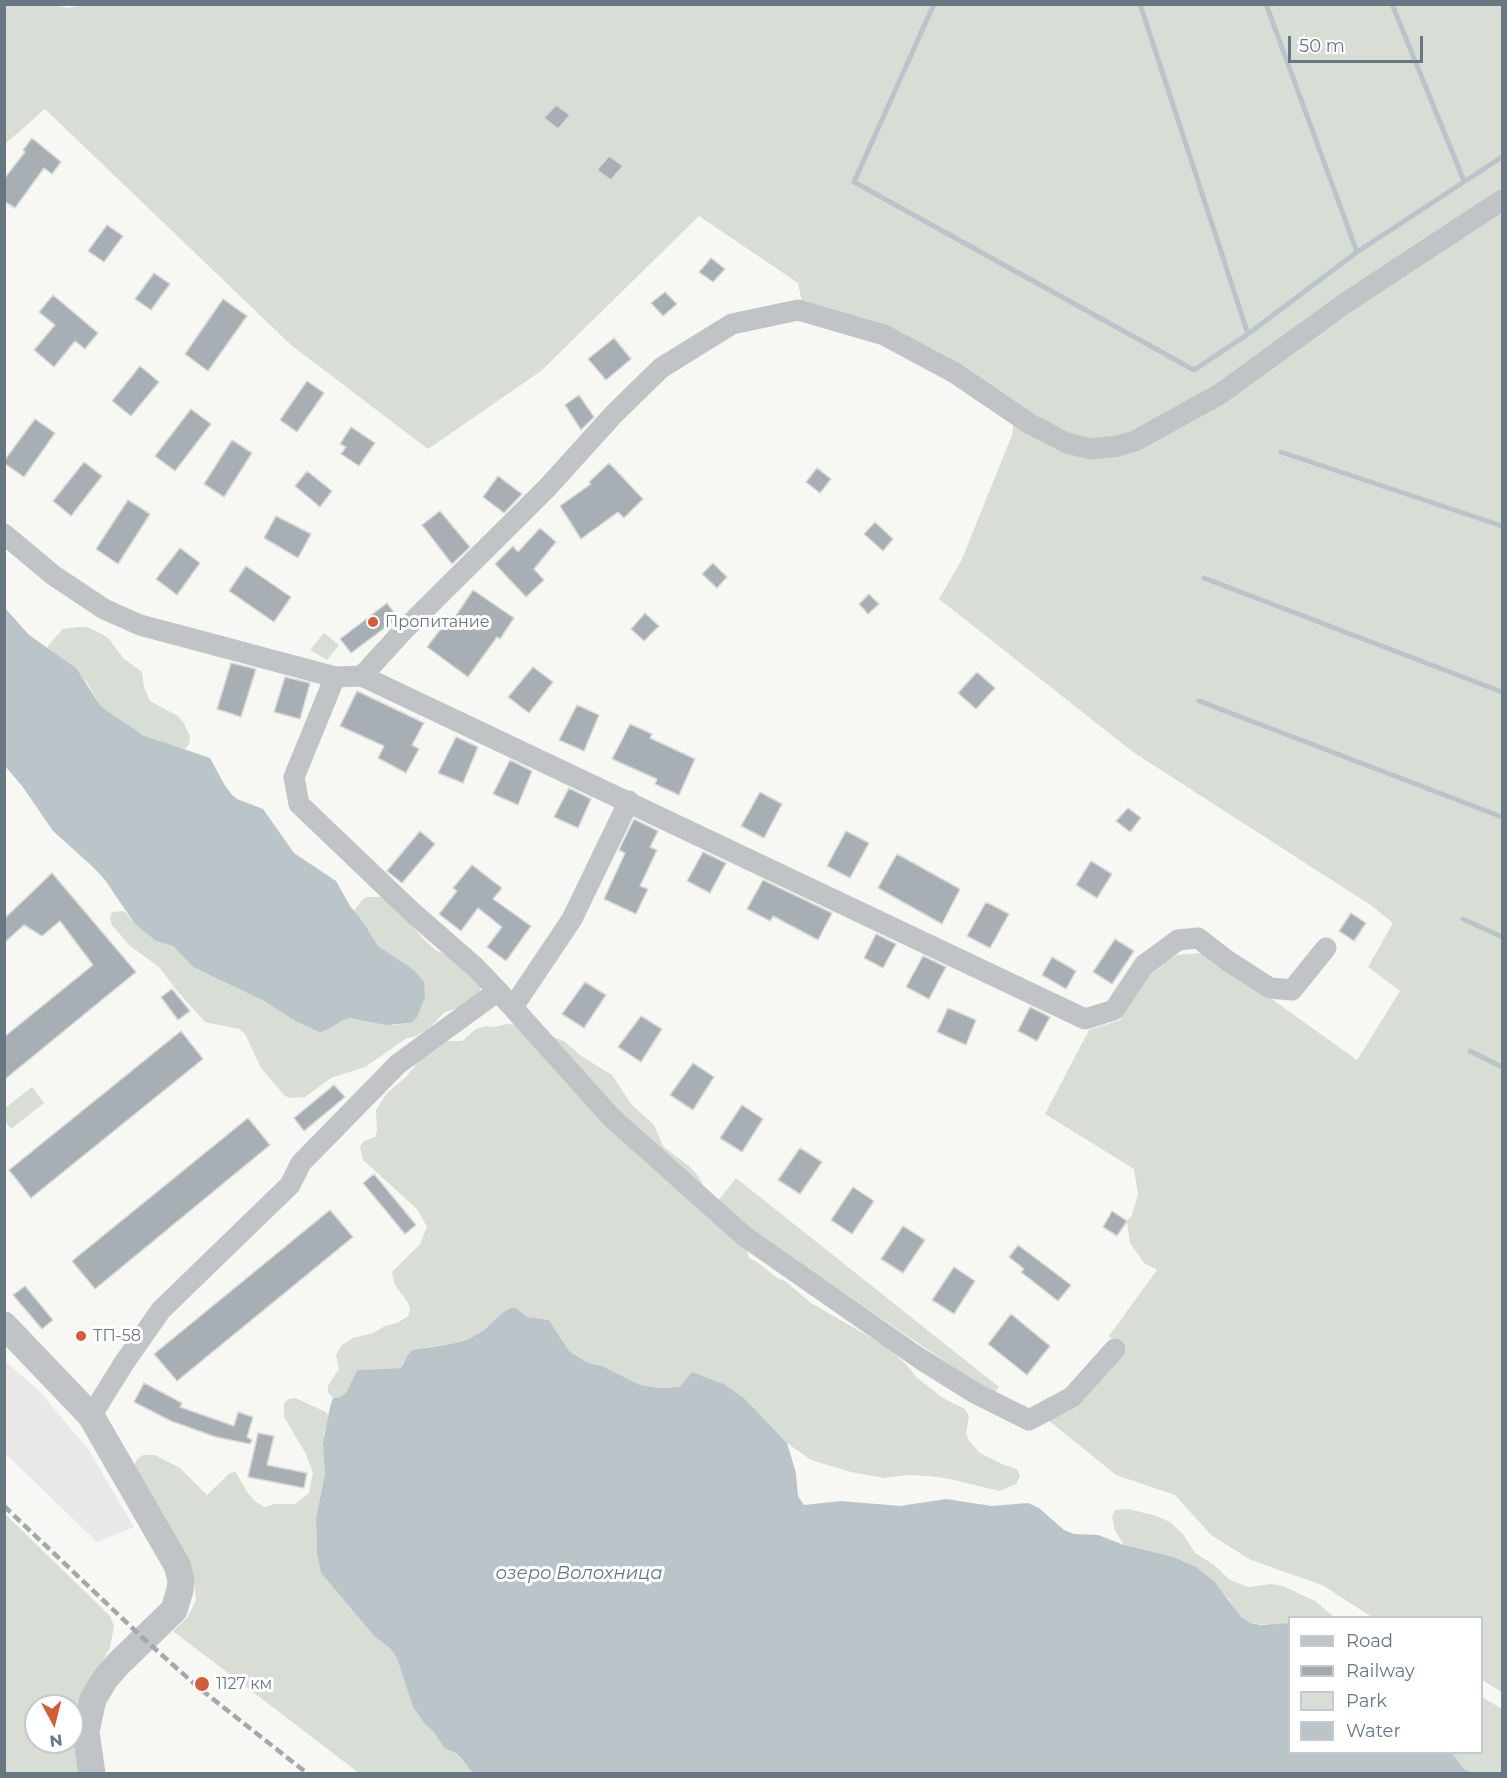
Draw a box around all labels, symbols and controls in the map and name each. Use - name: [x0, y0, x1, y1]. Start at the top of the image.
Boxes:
- scale bar: [1291, 24, 1426, 62]
- text: 50 m: [1299, 35, 1345, 57]
- place label: Пропитание: [385, 612, 490, 632]
- marker: Пропитание: [366, 615, 380, 629]
- place label: ТП-58: [93, 1326, 141, 1346]
- marker: ТП-58: [74, 1329, 88, 1343]
- water label: озеро Волохница: [495, 1563, 663, 1585]
- legend: [1288, 1616, 1483, 1754]
- text: Road: [1346, 1630, 1393, 1652]
- text: Railway: [1346, 1660, 1415, 1682]
- place label: 1127 км: [216, 1674, 272, 1694]
- marker: 1127 км: [193, 1675, 211, 1693]
- text: Park: [1346, 1690, 1387, 1712]
- north arrow: [24, 1694, 84, 1754]
- text: Water: [1346, 1720, 1401, 1742]
- text: N: [48, 1730, 64, 1751]

